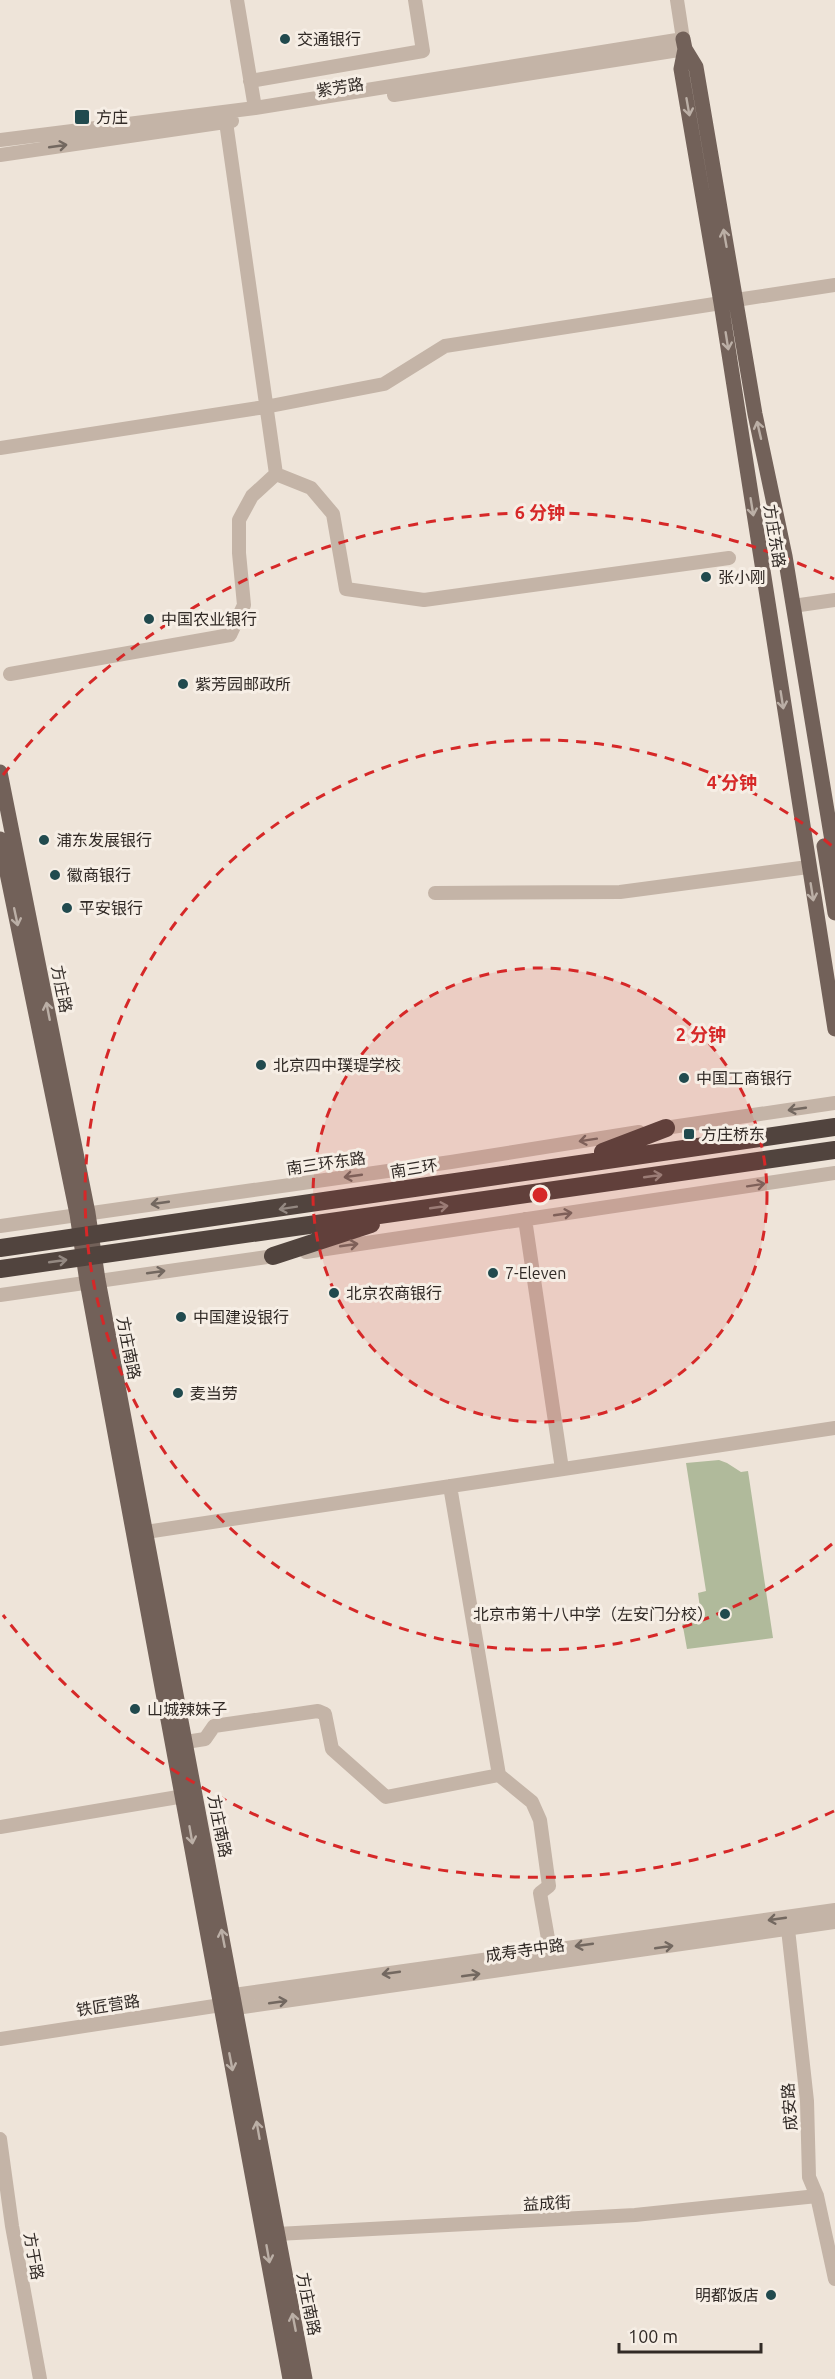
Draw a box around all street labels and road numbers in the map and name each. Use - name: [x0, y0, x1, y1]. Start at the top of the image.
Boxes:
- street label: 紫芳路: [315, 74, 365, 100]
- street label: 方庄东路: [761, 503, 789, 569]
- street label: 方庄路: [49, 964, 75, 1014]
- street label: 南三环东路: [285, 1149, 367, 1177]
- street label: 南三环: [389, 1155, 439, 1181]
- street label: 方庄南路: [114, 1315, 144, 1381]
- street label: 方庄南路: [205, 1793, 235, 1859]
- street label: 成寿寺中路: [484, 1936, 566, 1964]
- street label: 铁匠营路: [75, 1991, 141, 2019]
- street label: 成安路: [778, 2082, 800, 2132]
- street label: 益成街: [523, 2193, 571, 2213]
- street label: 方于路: [21, 2231, 47, 2281]
- street label: 方庄南路: [294, 2271, 324, 2337]

